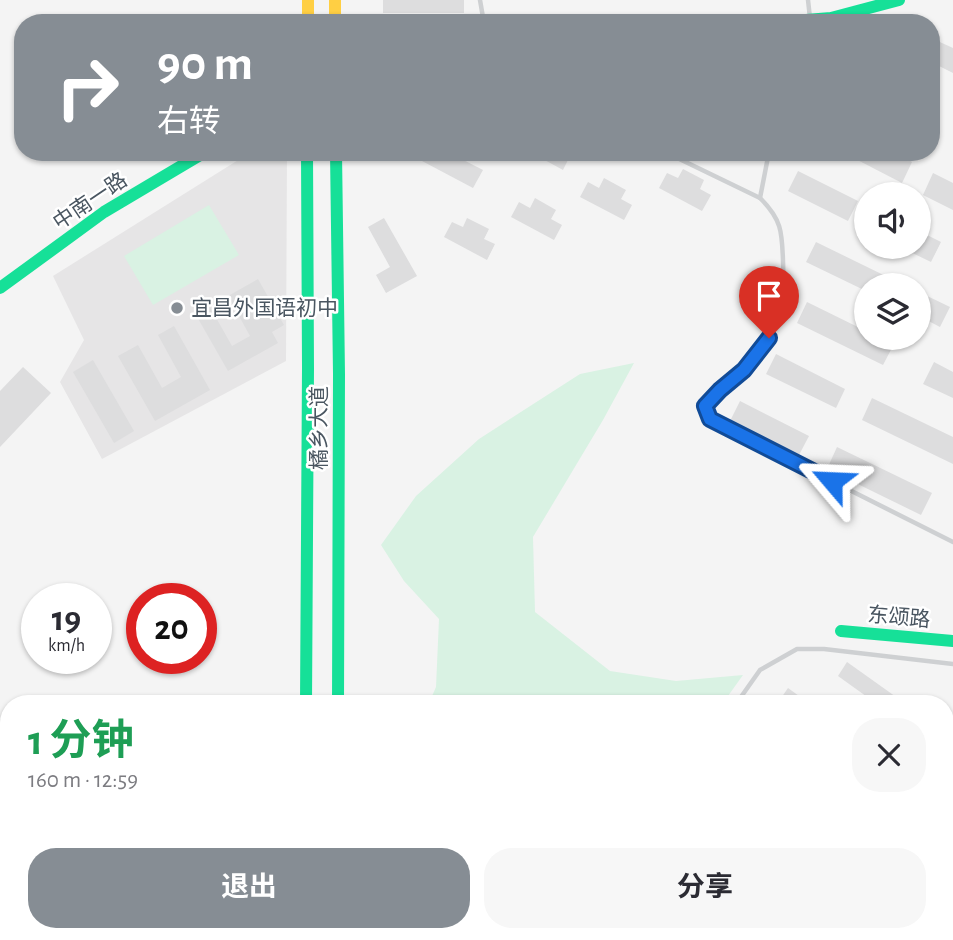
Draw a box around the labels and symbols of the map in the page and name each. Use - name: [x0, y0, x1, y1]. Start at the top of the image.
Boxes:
- street label: 中南一路: [49, 168, 131, 234]
- pin: [739, 266, 799, 338]
- place label: 宜昌外国语初中: [191, 297, 338, 319]
- marker: 宜昌外国语初中: [169, 300, 185, 316]
- street label: 橘乡大道: [308, 386, 330, 470]
- position arrow: [795, 444, 869, 518]
- speed limit sign: 20: [126, 583, 217, 674]
- street label: 东颂路: [867, 603, 931, 631]

